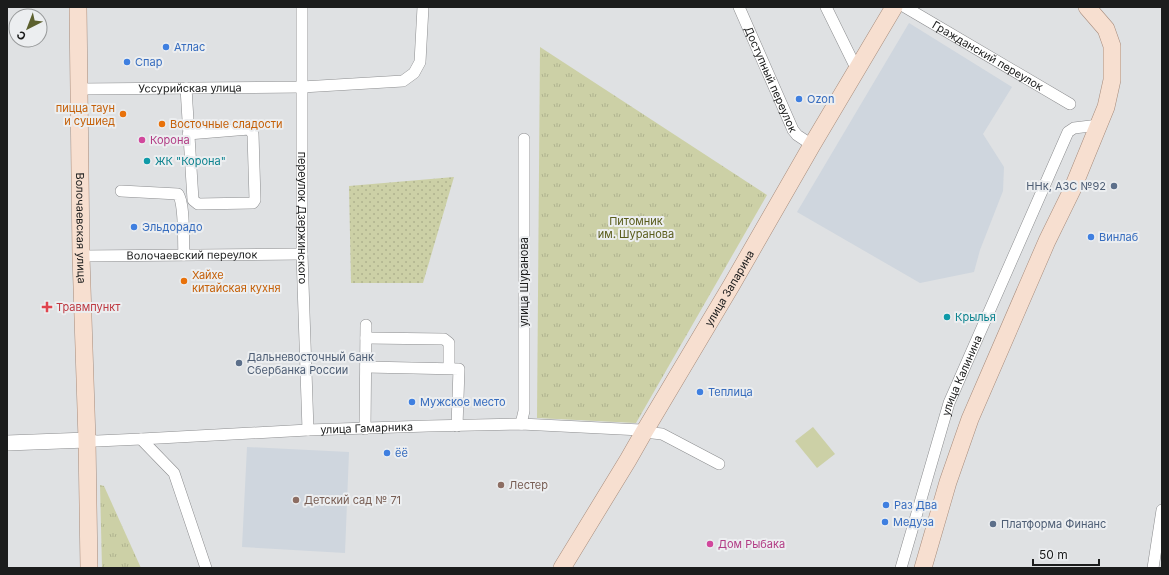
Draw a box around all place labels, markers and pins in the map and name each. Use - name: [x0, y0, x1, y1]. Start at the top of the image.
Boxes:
- place label: Атлас: [174, 40, 205, 54]
- marker: Атлас: [161, 42, 171, 52]
- place label: Спар: [135, 55, 163, 69]
- marker: Спар: [122, 57, 132, 67]
- place label: Ozon: [807, 92, 834, 106]
- marker: Ozon: [794, 94, 804, 104]
- place label: пицца таун и сушиед: [56, 101, 115, 128]
- marker: пицца таун и сушиед: [118, 109, 128, 119]
- place label: Восточные сладости: [170, 117, 283, 131]
- marker: Восточные сладости: [157, 119, 167, 129]
- place label: Корона: [150, 133, 190, 147]
- marker: Корона: [137, 135, 147, 145]
- place label: ЖК "Корона": [155, 154, 226, 168]
- marker: ЖК "Корона": [142, 156, 152, 166]
- place label: ННк, АЗС №92: [1026, 179, 1106, 193]
- marker: ННк, АЗС №92: [1109, 181, 1119, 191]
- place label: Эльдорадо: [142, 220, 203, 234]
- marker: Эльдорадо: [129, 222, 139, 232]
- place label: Винлаб: [1099, 230, 1138, 244]
- marker: Винлаб: [1086, 232, 1096, 242]
- place label: Хайхе китайская кухня: [192, 268, 281, 295]
- marker: Хайхе китайская кухня: [179, 276, 189, 286]
- place label: Травмпункт: [56, 300, 121, 314]
- marker: Травмпункт: [41, 301, 53, 313]
- place label: Крылья: [955, 310, 996, 324]
- marker: Крылья: [942, 312, 952, 322]
- place label: Дальневосточный банк Сбербанка России: [247, 350, 374, 377]
- marker: Дальневосточный банк Сбербанка России: [234, 358, 244, 368]
- place label: Теплица: [708, 385, 753, 399]
- marker: Теплица: [695, 387, 705, 397]
- place label: Мужское место: [420, 395, 506, 409]
- marker: Мужское место: [407, 397, 417, 407]
- place label: ёё: [395, 446, 408, 460]
- marker: ёё: [382, 448, 392, 458]
- place label: Лестер: [509, 478, 548, 492]
- marker: Лестер: [496, 480, 506, 490]
- place label: Детский сад № 71: [304, 493, 401, 507]
- marker: Детский сад № 71: [291, 495, 301, 505]
- place label: Раз Два: [894, 498, 937, 512]
- marker: Раз Два: [881, 500, 891, 510]
- place label: Медуза: [893, 515, 934, 529]
- marker: Медуза: [880, 517, 890, 527]
- place label: Платформа Финанс: [1001, 517, 1106, 531]
- marker: Платформа Финанс: [988, 519, 998, 529]
- place label: Дом Рыбака: [718, 537, 785, 551]
- marker: Дом Рыбака: [705, 539, 715, 549]

